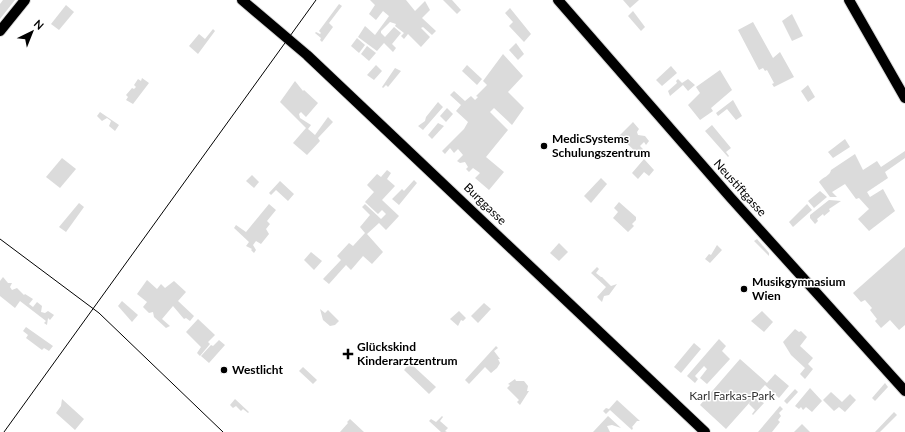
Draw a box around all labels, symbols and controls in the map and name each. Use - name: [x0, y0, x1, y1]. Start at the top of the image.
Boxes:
- north arrow: [12, 12, 52, 52]
- text: N: [32, 17, 47, 32]
- place label: MedicSystems Schulungszentrum: [552, 131, 650, 160]
- marker: MedicSystems Schulungszentrum: [539, 141, 549, 151]
- street label: Neustiftgasse: [711, 156, 770, 219]
- street label: Burggasse: [461, 180, 510, 228]
- place label: Musikgymnasium Wien: [752, 274, 845, 303]
- marker: Musikgymnasium Wien: [739, 284, 749, 294]
- place label: Glückskind Kinderarztzentrum: [357, 339, 457, 368]
- marker: Glückskind Kinderarztzentrum: [342, 348, 354, 360]
- place label: Westlicht: [232, 362, 284, 377]
- marker: Westlicht: [219, 365, 229, 375]
- park label: Karl Farkas-Park: [689, 388, 776, 403]

